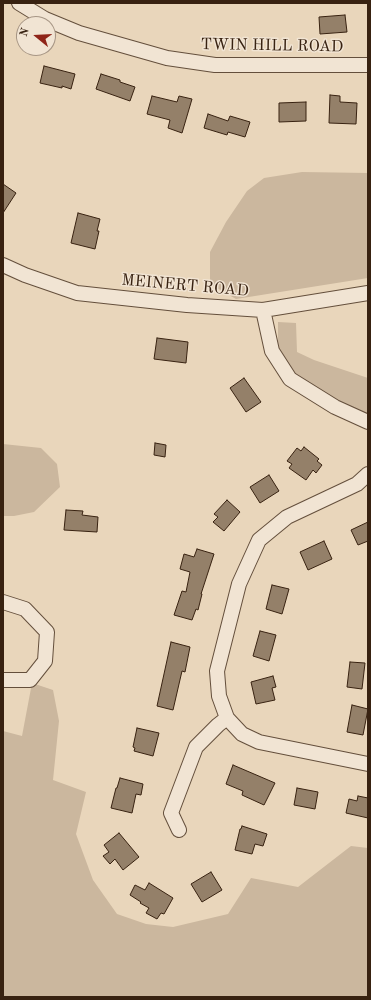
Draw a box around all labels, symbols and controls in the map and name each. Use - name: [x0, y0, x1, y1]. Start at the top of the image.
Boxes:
- north arrow: [16, 16, 56, 56]
- text: N: [19, 27, 32, 38]
- street label: TWIN HILL ROAD: [200, 35, 344, 57]
- street label: MEINERT ROAD: [120, 271, 250, 301]

